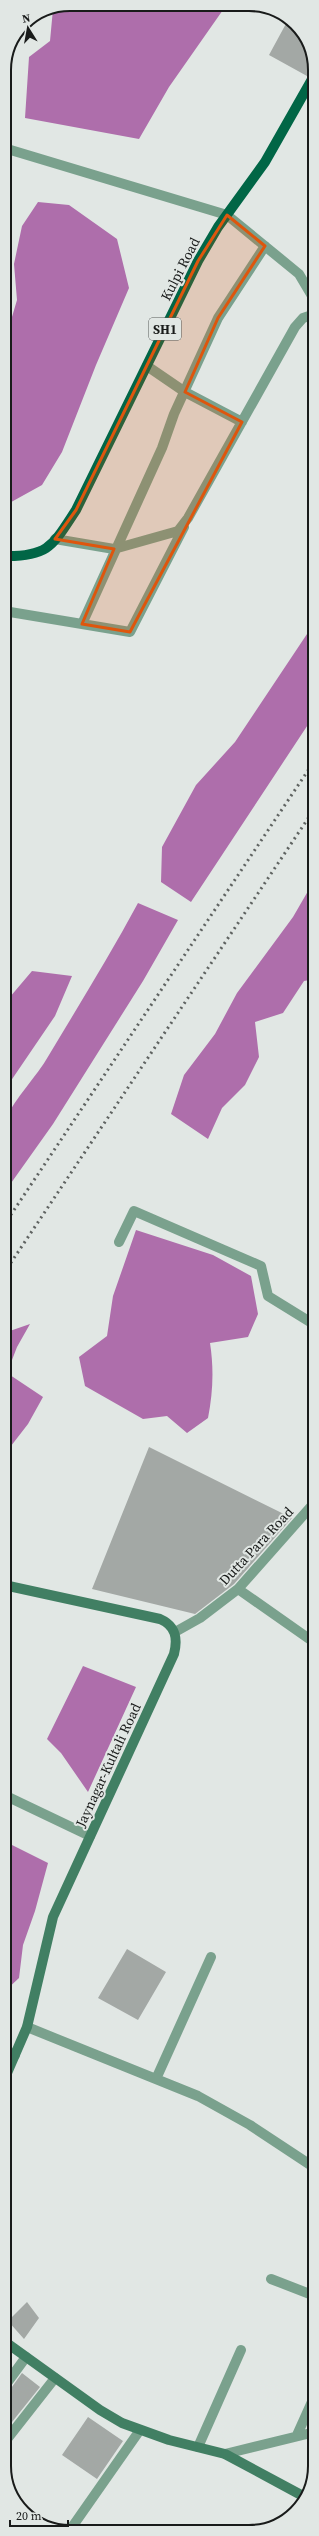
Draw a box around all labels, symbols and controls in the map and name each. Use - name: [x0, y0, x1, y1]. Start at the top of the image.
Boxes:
- north arrow: [8, 8, 48, 48]
- text: N: [21, 11, 32, 27]
- street label: Kulpi Road: [156, 234, 204, 304]
- road number: SH1: [149, 318, 181, 340]
- street label: Dutta Para Road: [214, 1502, 298, 1590]
- street label: Jaynagar-Kultali Road: [70, 1700, 146, 1831]
- scale bar: [10, 2502, 68, 2528]
- text: 20 m: [16, 2508, 42, 2524]

